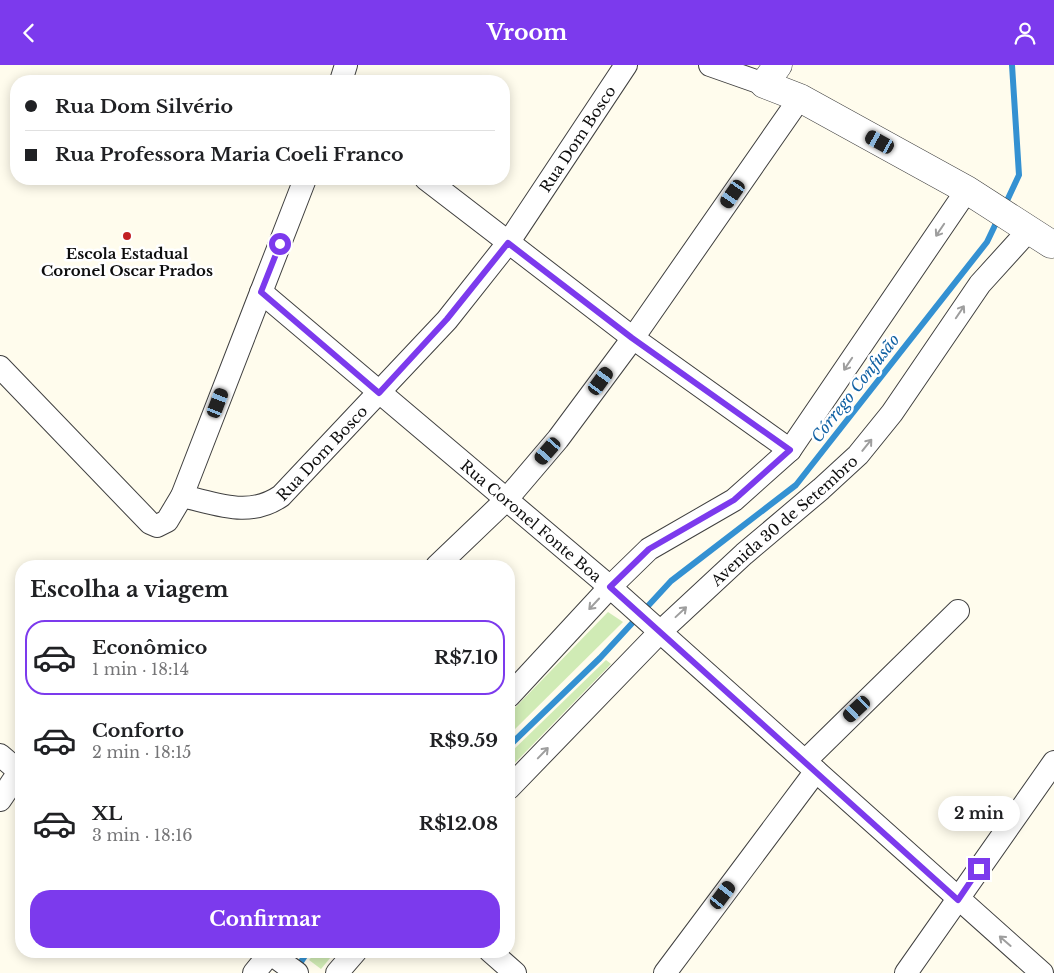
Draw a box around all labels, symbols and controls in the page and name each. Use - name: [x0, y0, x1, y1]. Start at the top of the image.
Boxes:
- icon: back: [15, 19, 43, 47]
- text: Vroom: [487, 19, 567, 46]
- icon: person: [1011, 19, 1039, 47]
- street label: Rua Dom Bosco: [535, 82, 619, 196]
- text: Rua Dom Silvério: [55, 95, 233, 118]
- car: [863, 128, 896, 156]
- text: Rua Professora Maria Coeli Franco: [55, 143, 404, 166]
- car: [718, 177, 747, 211]
- one-way arrow: [935, 223, 945, 237]
- marker: Escola Estadual Coronel Oscar Prados: [121, 230, 133, 242]
- route start: [269, 233, 291, 255]
- place label: Escola Estadual Coronel Oscar Prados: [41, 244, 213, 280]
- one-way arrow: [955, 305, 965, 319]
- water label: Córrego Confusão: [807, 330, 903, 446]
- one-way arrow: [843, 357, 853, 371]
- car: [586, 364, 615, 398]
- car: [205, 386, 230, 420]
- street label: Rua Dom Bosco: [272, 401, 371, 504]
- car: [532, 435, 563, 467]
- one-way arrow: [861, 438, 872, 451]
- street label: Avenida 30 de Setembro: [706, 451, 861, 590]
- street label: Rua Coronel Fonte Boa: [457, 455, 606, 586]
- text: Escolha a viagem: [30, 576, 229, 603]
- one-way arrow: [588, 598, 600, 611]
- one-way arrow: [675, 606, 688, 618]
- icon: car: [32, 635, 77, 680]
- text: Econômico: [92, 636, 207, 659]
- text: R$7.10: [434, 646, 498, 669]
- text: 1 min · 18:14: [92, 659, 189, 679]
- car: [840, 693, 873, 725]
- icon: car: [32, 718, 77, 763]
- text: Conforto: [92, 719, 184, 742]
- text: R$9.59: [429, 729, 498, 752]
- text: 2 min · 18:15: [92, 742, 191, 762]
- one-way arrow: [537, 746, 549, 759]
- callout: 2 min: [938, 797, 1020, 831]
- icon: car: [32, 801, 77, 846]
- text: XL: [92, 802, 122, 825]
- text: 2 min: [954, 803, 1004, 823]
- text: R$12.08: [419, 812, 498, 835]
- text: 3 min · 18:16: [92, 825, 193, 845]
- route end: [968, 858, 990, 880]
- car: [707, 879, 738, 911]
- button: Confirmar: [30, 890, 500, 948]
- one-way arrow: [999, 935, 1012, 947]

